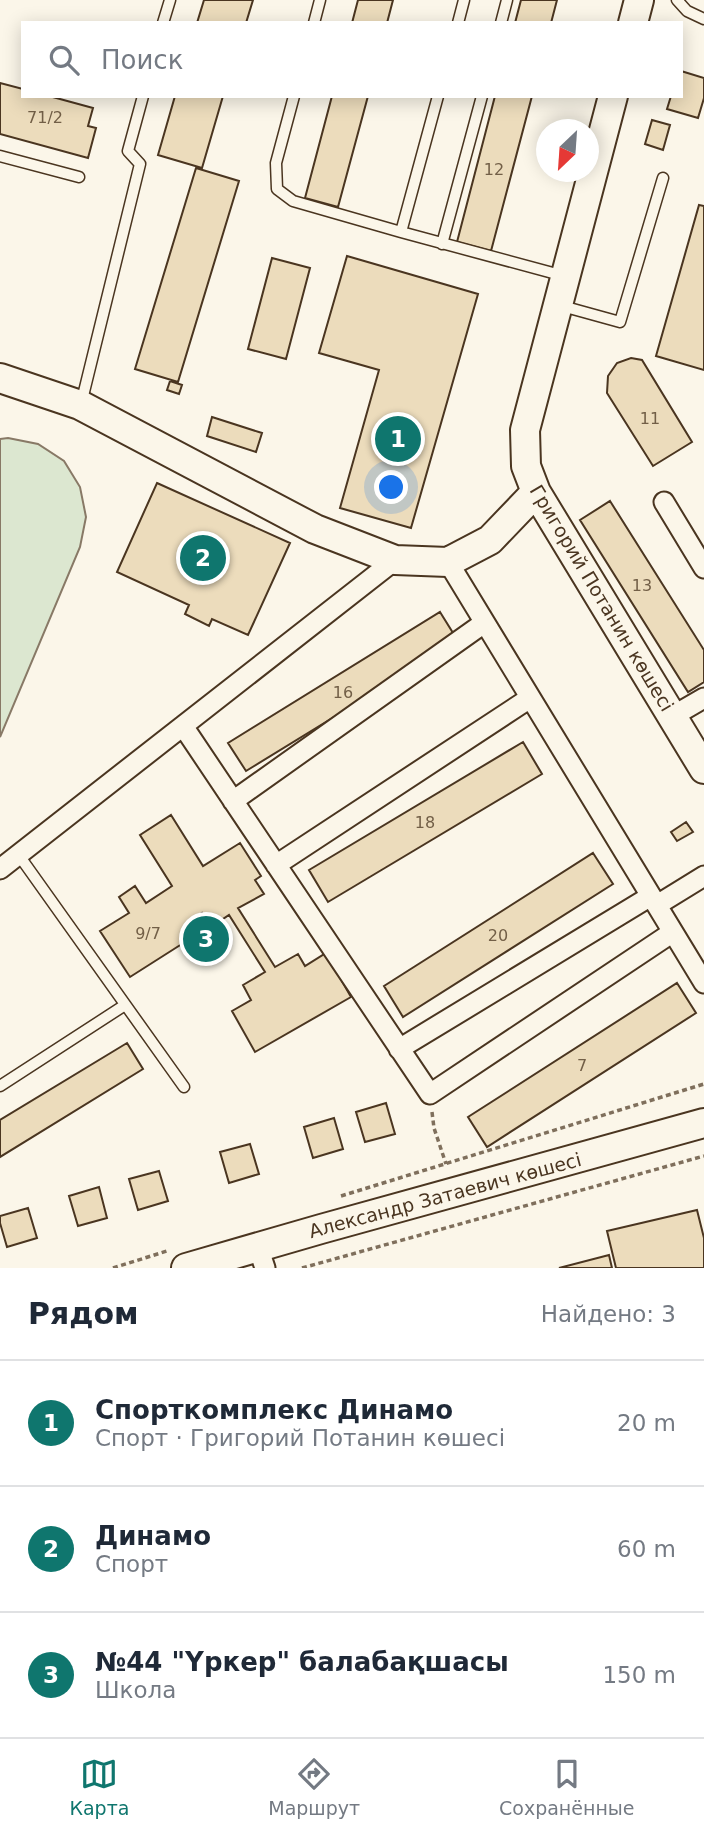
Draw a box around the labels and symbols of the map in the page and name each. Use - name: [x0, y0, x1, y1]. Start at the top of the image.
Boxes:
- house number: 71/2: [27, 108, 63, 127]
- north arrow: [536, 119, 599, 182]
- house number: 12: [484, 160, 504, 179]
- house number: 11: [640, 409, 660, 428]
- pin: 1: [375, 413, 421, 465]
- your location: [374, 470, 408, 504]
- street label: Григорий Потанин көшесі: [526, 481, 678, 715]
- pin: 2: [180, 532, 226, 584]
- house number: 13: [632, 576, 652, 595]
- house number: 16: [333, 683, 353, 702]
- house number: 18: [415, 813, 435, 832]
- pin: 3: [183, 913, 229, 965]
- house number: 9/7: [135, 924, 161, 943]
- house number: 20: [488, 926, 508, 945]
- house number: 7: [577, 1056, 587, 1075]
- street label: Александр Затаевич көшесі: [306, 1148, 584, 1242]

